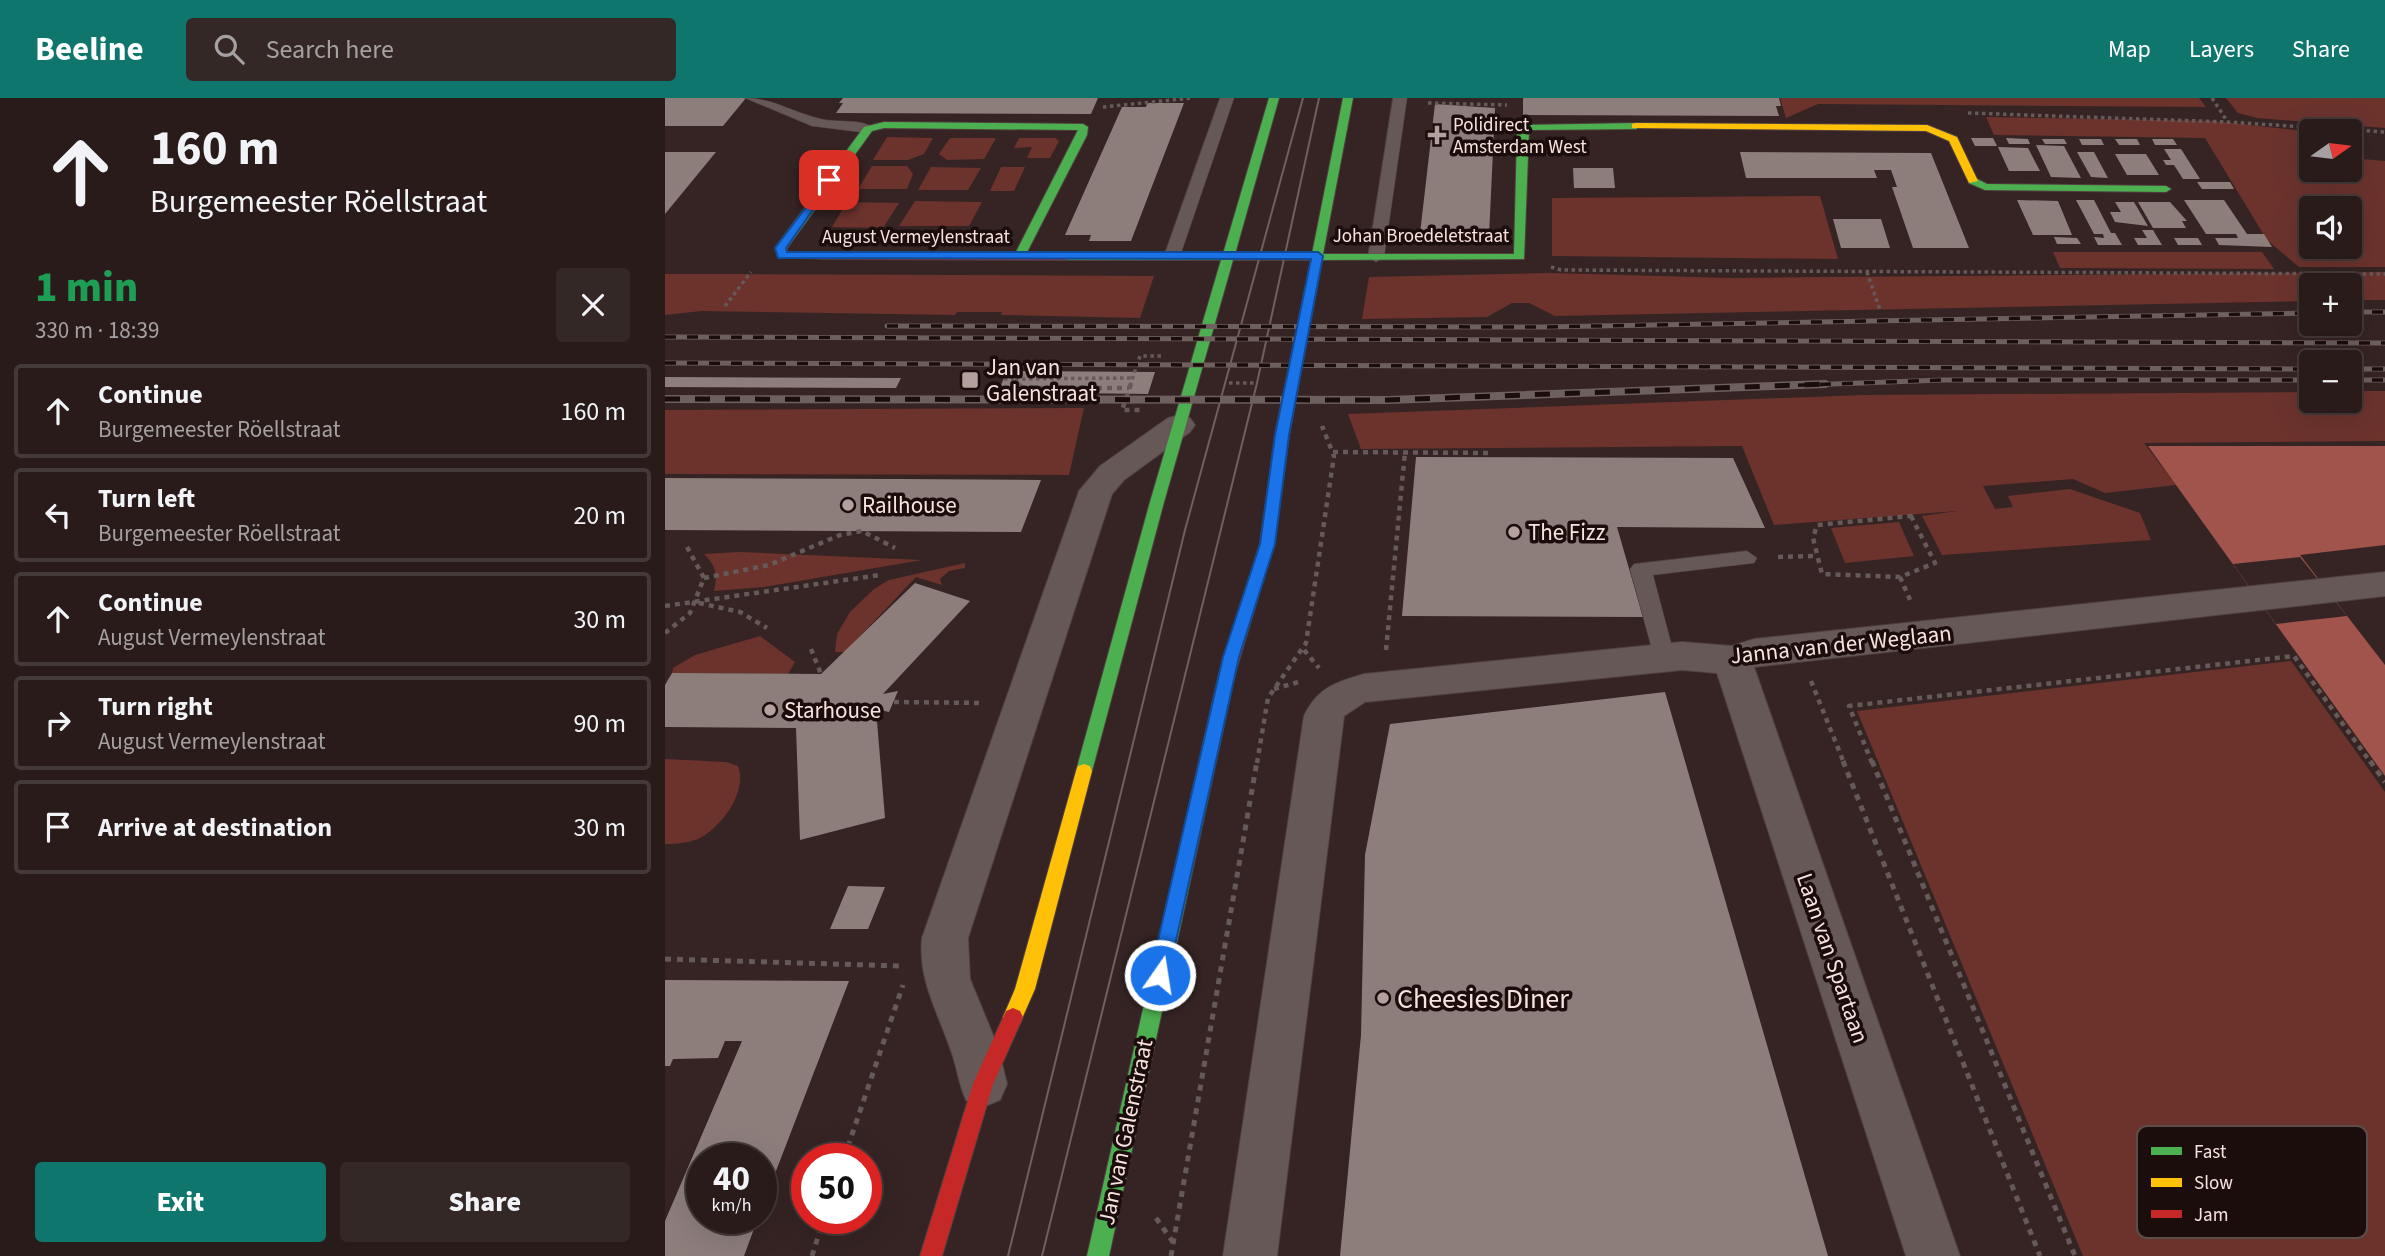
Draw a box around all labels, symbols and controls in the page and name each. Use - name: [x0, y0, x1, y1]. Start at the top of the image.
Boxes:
- search box: [186, 18, 676, 81]
- text: Beeline: [35, 26, 144, 73]
- icon: search: [210, 30, 248, 68]
- text: Search here: [266, 31, 394, 68]
- text: Map: [2108, 32, 2151, 67]
- text: Layers: [2189, 32, 2254, 67]
- text: Share: [2292, 32, 2350, 67]
- place label: Polidirect Amsterdam West: [1453, 112, 1587, 161]
- text: 160 m: [150, 114, 279, 184]
- north arrow: [2299, 119, 2363, 182]
- map controls: [2299, 119, 2362, 413]
- marker: Polidirect Amsterdam West: [1427, 125, 1447, 145]
- icon: ahead: [35, 126, 126, 217]
- pin: [799, 150, 859, 210]
- icon: arrive: [810, 161, 848, 199]
- text: Burgemeester Röellstraat: [150, 179, 487, 225]
- button: sound: [2299, 196, 2362, 259]
- street label: Johan Broedeletstraat: [1333, 223, 1510, 250]
- street label: August Vermeylenstraat: [822, 224, 1011, 251]
- text: 1 min: [35, 258, 138, 318]
- button: close: [556, 268, 630, 342]
- button: +: [2299, 273, 2362, 336]
- text: 330 m · 18:39: [35, 314, 159, 347]
- button: −: [2299, 350, 2362, 413]
- place label: Jan van Galenstraat: [986, 351, 1097, 410]
- marker: Jan van Galenstraat: [960, 370, 980, 390]
- text: Continue: [98, 376, 203, 413]
- icon: ahead: [39, 392, 77, 430]
- text: 160 m: [560, 393, 626, 430]
- text: Burgemeester Röellstraat: [98, 413, 340, 446]
- text: Turn left: [98, 480, 195, 517]
- place label: Railhouse: [862, 489, 957, 522]
- icon: left: [39, 496, 77, 534]
- text: 20 m: [573, 497, 626, 534]
- marker: Railhouse: [840, 497, 856, 513]
- place label: The Fizz: [1528, 516, 1606, 549]
- text: Burgemeester Röellstraat: [98, 517, 340, 550]
- marker: The Fizz: [1506, 524, 1522, 540]
- text: Continue: [98, 584, 203, 621]
- icon: ahead: [39, 600, 77, 638]
- text: 30 m: [573, 601, 626, 638]
- street label: Janna van der Weglaan: [1729, 616, 1953, 673]
- text: August Vermeylenstraat: [98, 621, 326, 654]
- text: Turn right: [98, 688, 213, 725]
- place label: Starhouse: [784, 694, 881, 727]
- marker: Starhouse: [762, 702, 778, 718]
- icon: right: [39, 704, 77, 742]
- text: 90 m: [573, 705, 626, 742]
- text: August Vermeylenstraat: [98, 725, 326, 758]
- icon: arrive: [39, 808, 77, 846]
- text: Arrive at destination: [98, 809, 332, 846]
- text: 30 m: [573, 809, 626, 846]
- street label: Laan van Spartaan: [1788, 869, 1877, 1048]
- position arrow: [1123, 938, 1197, 1012]
- place label: Cheesies Diner: [1397, 979, 1569, 1019]
- marker: Cheesies Diner: [1375, 990, 1391, 1006]
- street label: Jan van Galenstraat: [1090, 1036, 1161, 1228]
- legend: [2137, 1126, 2367, 1238]
- text: Fast: [2194, 1139, 2227, 1166]
- speed limit sign: 50: [791, 1143, 882, 1234]
- text: 40: [713, 1154, 750, 1204]
- button: Exit: [35, 1162, 326, 1242]
- button: Share: [340, 1162, 630, 1242]
- text: Slow: [2194, 1170, 2233, 1197]
- text: km/h: [712, 1193, 751, 1218]
- text: Jam: [2194, 1202, 2228, 1229]

